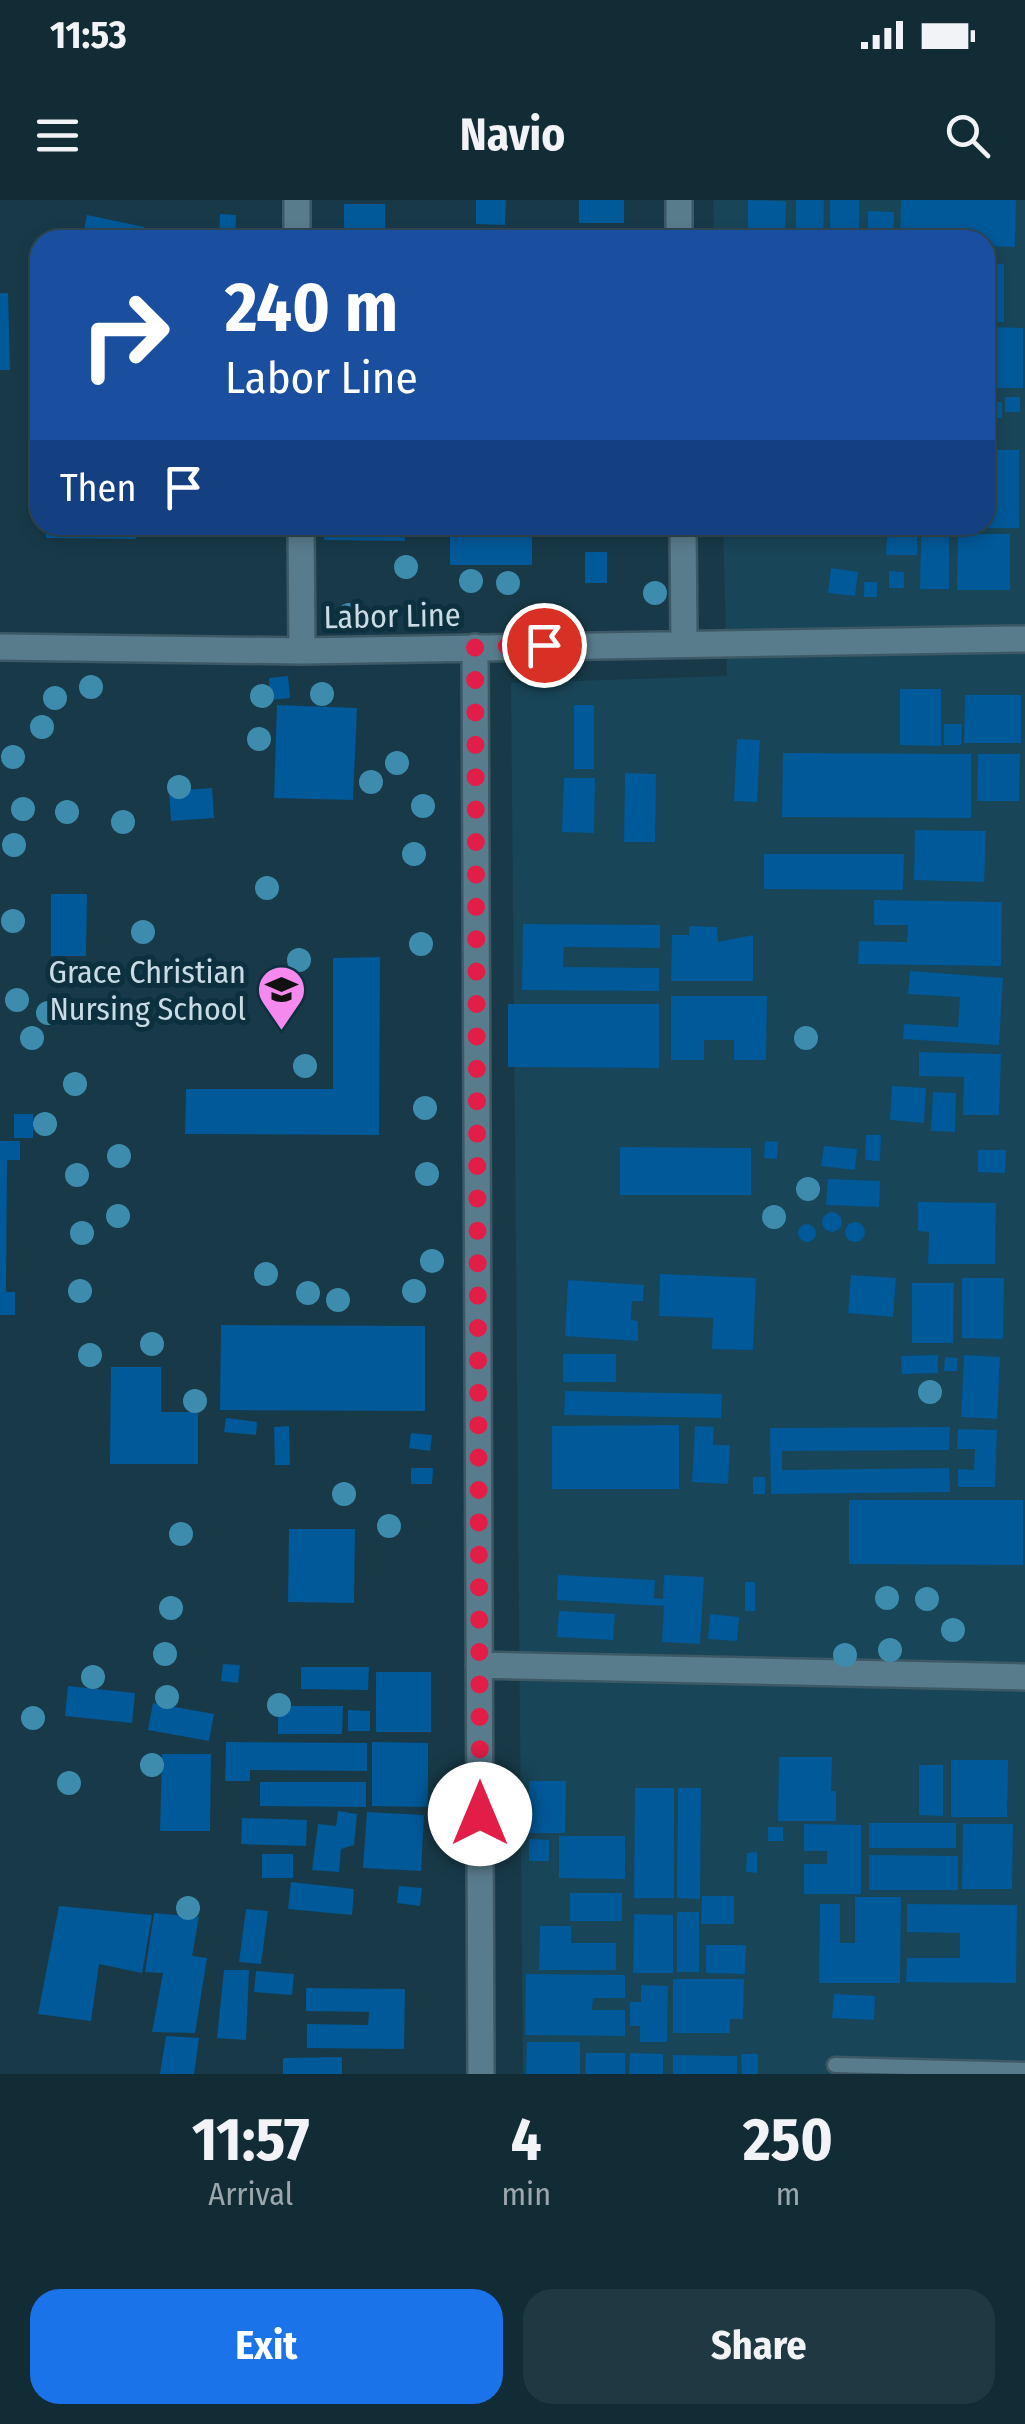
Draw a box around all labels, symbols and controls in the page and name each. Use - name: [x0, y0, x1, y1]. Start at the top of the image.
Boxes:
- text: 11:53: [50, 12, 127, 58]
- icon: menu: [30, 108, 85, 163]
- text: Navio: [460, 108, 565, 162]
- icon: search: [940, 108, 995, 163]
- text: 240 m: [225, 266, 398, 350]
- icon: right: [60, 270, 190, 400]
- text: Labor Line: [225, 351, 418, 405]
- icon: arrive: [156, 460, 211, 515]
- text: Then: [60, 465, 136, 511]
- street label: Labor Line: [323, 596, 461, 636]
- pin: [502, 603, 587, 688]
- icon: arrive: [517, 618, 572, 673]
- place label: Grace Christian Nursing School: [49, 953, 246, 1028]
- school or university icon: Grace Christian Nursing School: [255, 964, 307, 1032]
- position arrow: [428, 1762, 532, 1866]
- text: 11:57: [192, 2104, 310, 2176]
- text: 4: [511, 2104, 542, 2176]
- text: 250: [743, 2104, 833, 2176]
- text: Arrival: [208, 2175, 293, 2213]
- text: min: [501, 2175, 551, 2213]
- text: m: [776, 2175, 800, 2213]
- button: Exit: [30, 2289, 503, 2404]
- button: Share: [523, 2289, 995, 2404]

